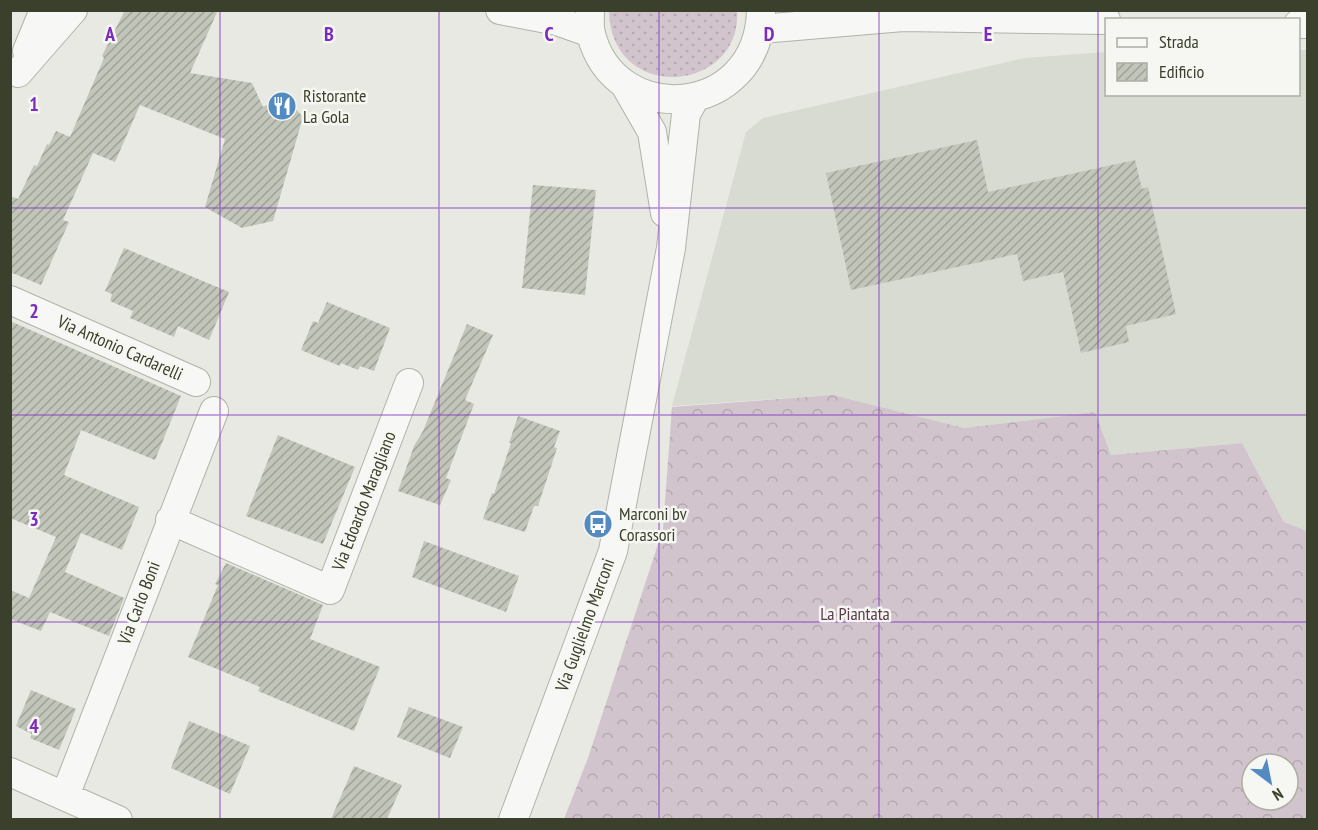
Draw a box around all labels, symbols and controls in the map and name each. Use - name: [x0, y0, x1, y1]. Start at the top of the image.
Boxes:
- legend: [1105, 18, 1300, 96]
- text: A: [104, 21, 116, 47]
- text: B: [324, 21, 334, 47]
- text: C: [544, 21, 554, 47]
- text: D: [764, 21, 775, 47]
- text: E: [984, 21, 992, 47]
- text: Strada: [1159, 30, 1199, 53]
- text: Edificio: [1159, 60, 1205, 83]
- place label: Ristorante La Gola: [303, 84, 367, 128]
- restaurant icon: Ristorante La Gola: [266, 90, 298, 122]
- text: 1: [29, 91, 39, 117]
- text: 2: [29, 298, 39, 324]
- street label: Via Antonio Cardarelli: [53, 309, 187, 385]
- street label: Via Edoardo Maragliano: [326, 428, 401, 575]
- place label: Marconi bv Corassori: [619, 502, 687, 546]
- text: 3: [29, 506, 39, 532]
- bus stop icon: Marconi bv Corassori: [582, 508, 614, 540]
- street label: Via Guglielmo Marconi: [549, 555, 619, 695]
- street label: Via Carlo Boni: [112, 558, 165, 649]
- park label: La Piantata: [820, 602, 890, 625]
- text: 4: [29, 713, 39, 739]
- north arrow: [1240, 752, 1300, 812]
- text: N: [1269, 784, 1287, 805]

